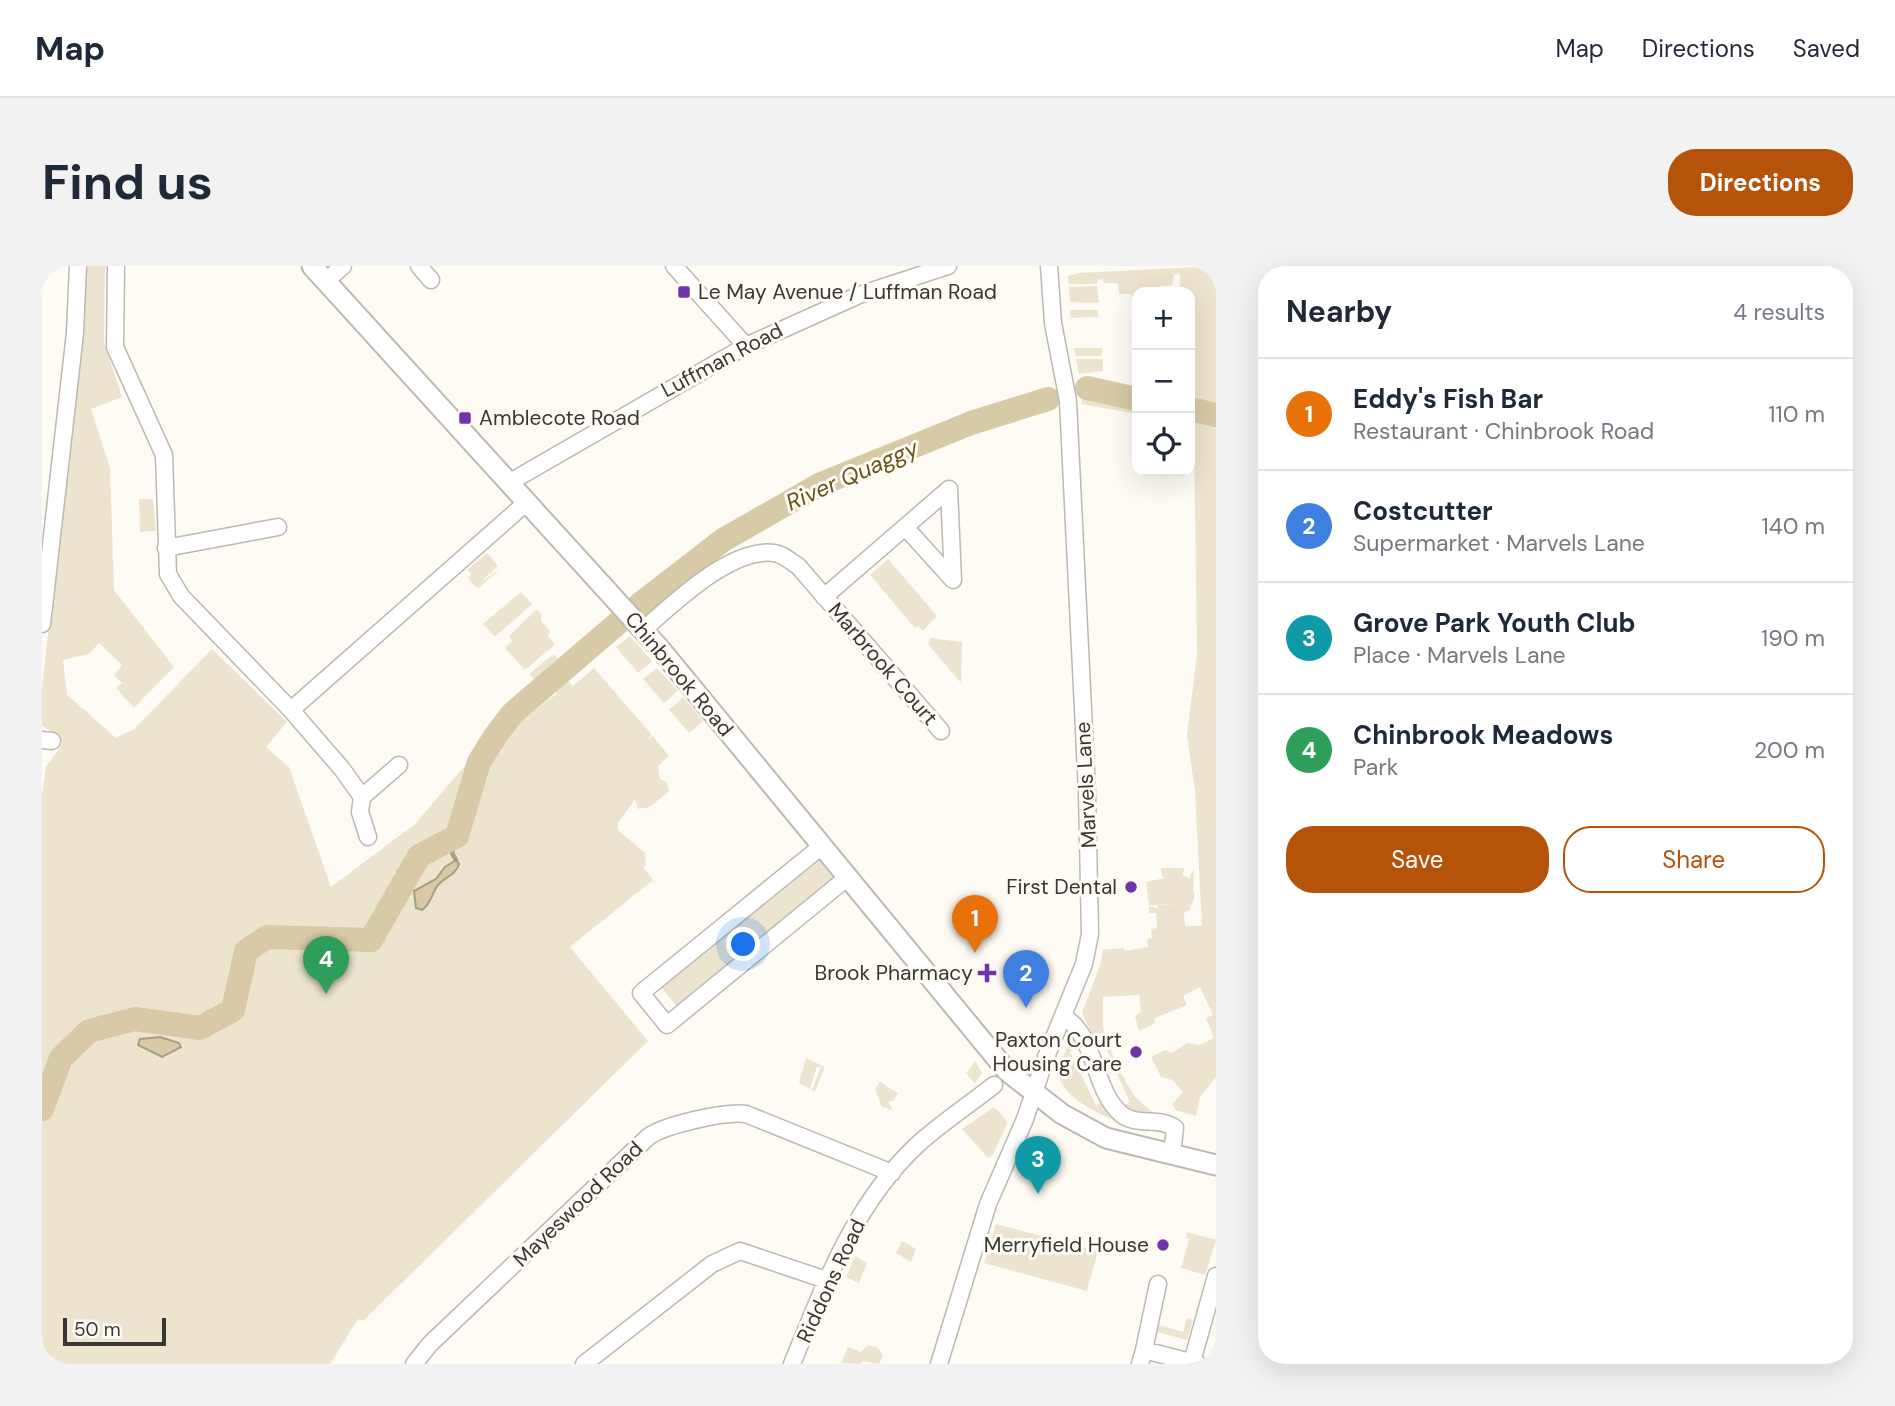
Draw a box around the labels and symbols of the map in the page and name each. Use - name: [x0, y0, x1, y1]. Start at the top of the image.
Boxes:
- place label: Le May Avenue / Luffman Road: [698, 278, 997, 306]
- marker: Le May Avenue / Luffman Road: [676, 284, 692, 300]
- street label: Luffman Road: [656, 316, 788, 404]
- place label: Amblecote Road: [479, 404, 640, 432]
- marker: Amblecote Road: [457, 410, 473, 426]
- water label: River Quaggy: [781, 432, 924, 517]
- street label: Marbrook Court: [822, 597, 944, 731]
- street label: Chinbrook Road: [619, 606, 739, 742]
- street label: Marvels Lane: [1069, 721, 1103, 849]
- place label: First Dental: [1006, 873, 1117, 901]
- marker: First Dental: [1123, 879, 1139, 895]
- pin: 1: [952, 895, 998, 953]
- your location: [726, 927, 760, 961]
- pin: 4: [303, 936, 349, 994]
- pin: 2: [1003, 950, 1049, 1008]
- place label: Brook Pharmacy: [815, 959, 973, 987]
- marker: Brook Pharmacy: [979, 965, 995, 981]
- place label: Paxton Court Housing Care: [992, 1026, 1122, 1078]
- marker: Paxton Court Housing Care: [1128, 1044, 1144, 1060]
- street label: Mayeswood Road: [507, 1135, 649, 1273]
- pin: 3: [1015, 1136, 1061, 1194]
- street label: Riddons Road: [790, 1215, 872, 1347]
- place label: Merryfield House: [984, 1231, 1149, 1259]
- marker: Merryfield House: [1155, 1237, 1171, 1253]
- scale bar: [63, 1315, 166, 1347]

